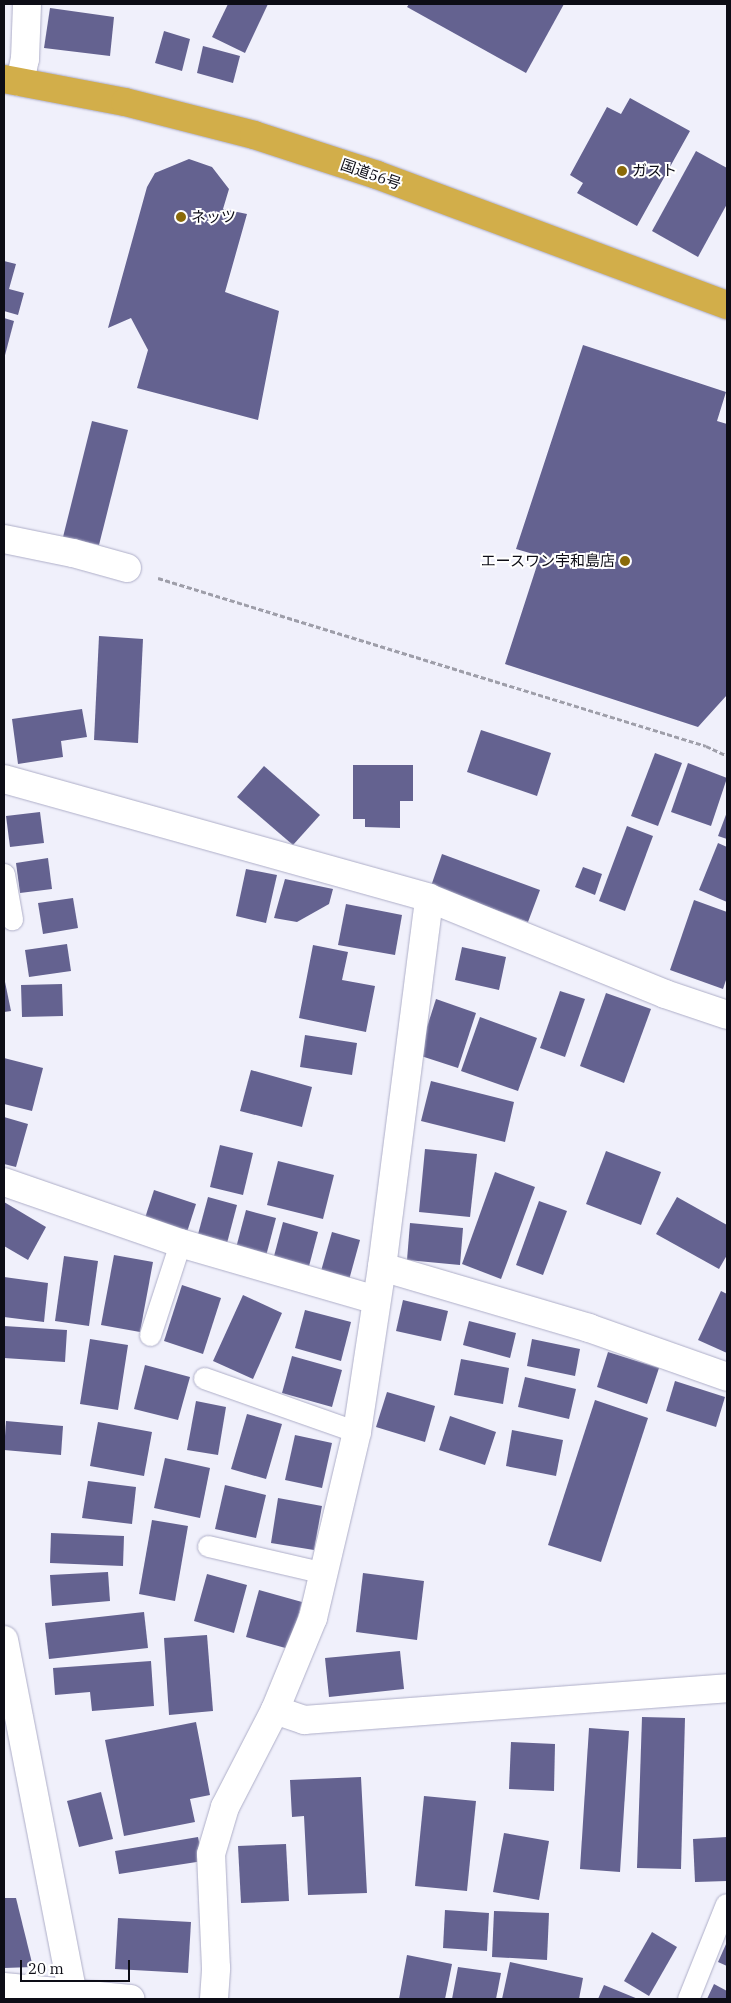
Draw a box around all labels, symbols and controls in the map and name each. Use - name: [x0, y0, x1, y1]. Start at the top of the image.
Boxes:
- street label: 国道56号: [338, 155, 404, 193]
- place label: ガスト: [632, 162, 677, 180]
- marker: ガスト: [616, 165, 628, 177]
- place label: ネッツ: [191, 208, 236, 226]
- marker: ネッツ: [175, 211, 187, 223]
- place label: エースワン宇和島店: [480, 552, 615, 570]
- marker: エースワン宇和島店: [619, 555, 631, 567]
- scale bar: [22, 1950, 132, 1982]
- text: 20 m: [28, 1959, 64, 1978]

